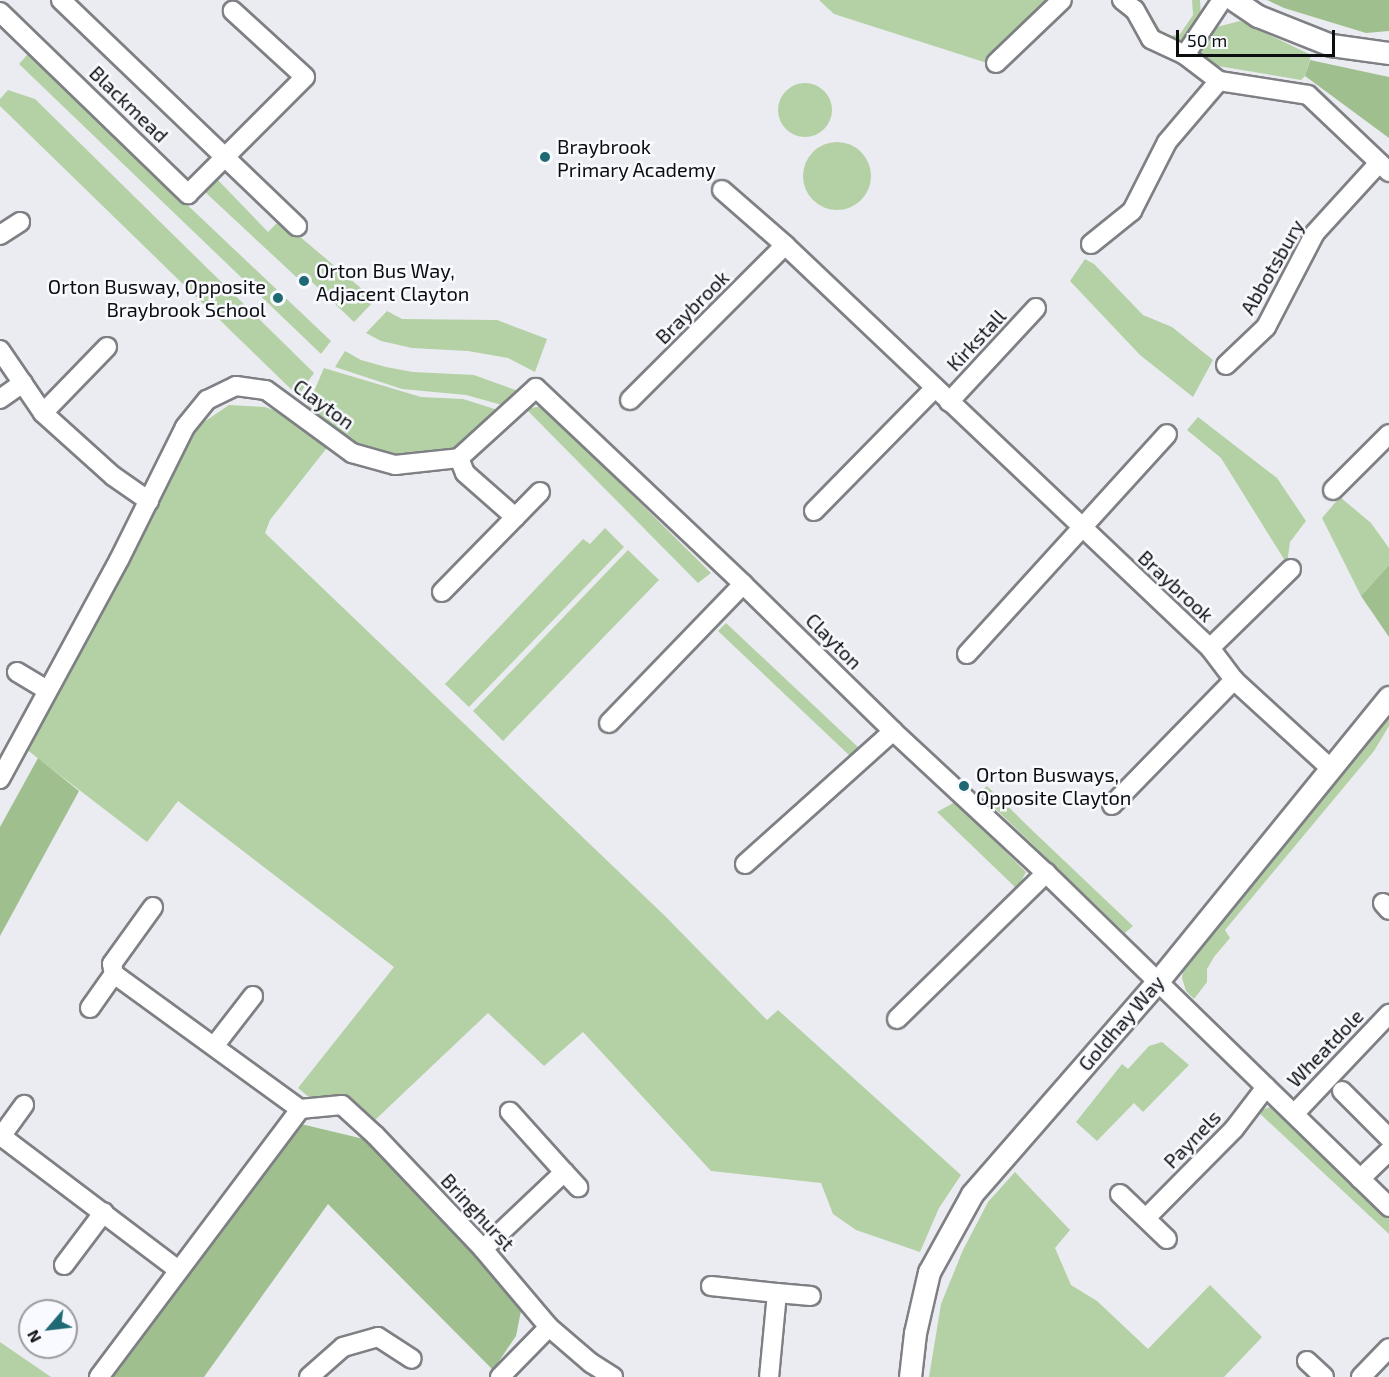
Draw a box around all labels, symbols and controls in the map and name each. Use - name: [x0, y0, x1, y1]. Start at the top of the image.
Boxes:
- scale bar: [1179, 18, 1338, 56]
- text: 50 m: [1187, 29, 1227, 51]
- street label: Blackmead: [85, 61, 173, 147]
- place label: Braybrook Primary Academy: [557, 134, 717, 181]
- marker: Braybrook Primary Academy: [538, 150, 552, 164]
- street label: Abbotsbury: [1235, 215, 1309, 319]
- place label: Orton Bus Way, Adjacent Clayton: [316, 258, 469, 305]
- street label: Braybrook: [650, 265, 734, 349]
- place label: Orton Busway, Opposite Braybrook School: [48, 274, 266, 321]
- marker: Orton Bus Way, Adjacent Clayton: [297, 274, 311, 288]
- marker: Orton Busway, Opposite Braybrook School: [271, 291, 285, 305]
- street label: Kirkstall: [941, 304, 1011, 376]
- street label: Clayton: [289, 374, 359, 434]
- street label: Braybrook: [1133, 545, 1219, 627]
- street label: Clayton: [801, 608, 867, 674]
- place label: Orton Busways, Opposite Clayton: [976, 762, 1131, 809]
- marker: Orton Busways, Opposite Clayton: [957, 779, 971, 793]
- street label: Goldhay Way: [1073, 970, 1169, 1076]
- street label: Wheatdole: [1282, 1004, 1368, 1092]
- street label: Paynels: [1158, 1105, 1226, 1173]
- street label: Bringhurst: [436, 1168, 520, 1256]
- north arrow: [18, 1299, 78, 1359]
- text: N: [22, 1327, 45, 1346]

